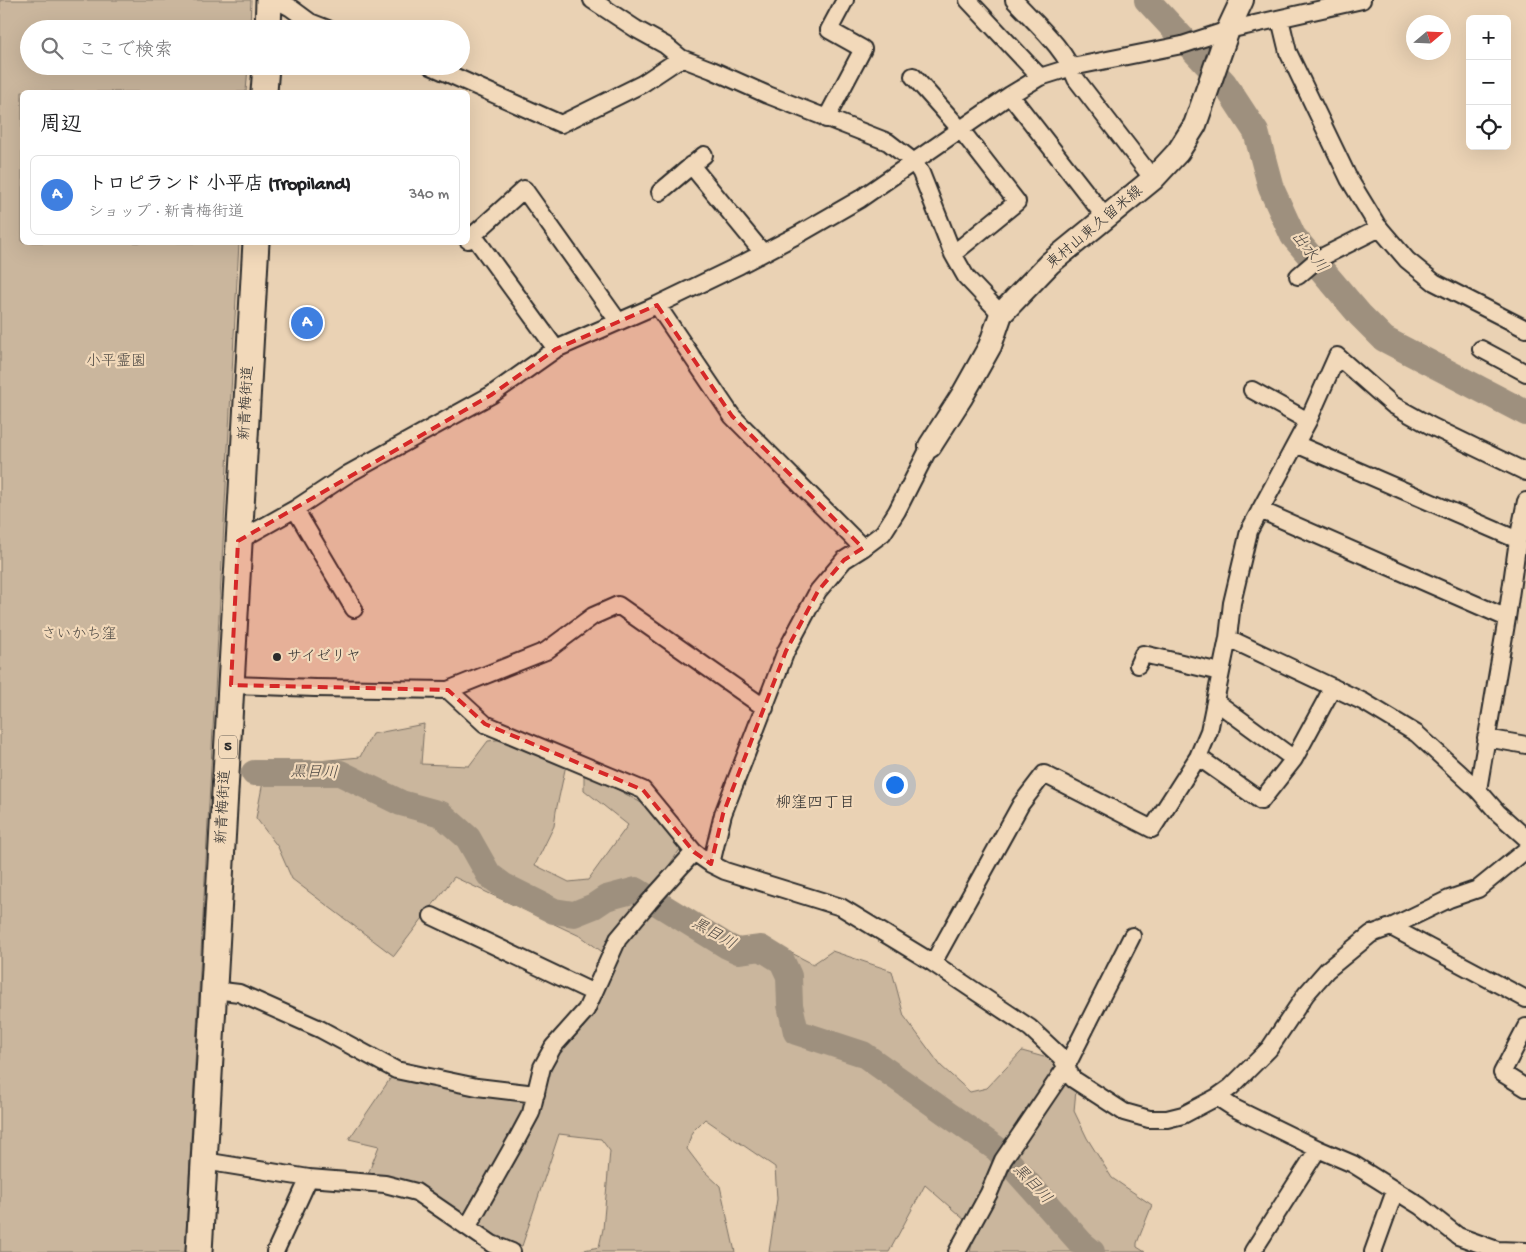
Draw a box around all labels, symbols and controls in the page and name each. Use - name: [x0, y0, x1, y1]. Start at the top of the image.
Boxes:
- north arrow: [1406, 15, 1451, 60]
- map controls: [1466, 15, 1511, 150]
- button: +: [1466, 15, 1511, 60]
- search box: [20, 20, 470, 75]
- icon: search: [38, 34, 66, 62]
- text: ここで検索: [78, 40, 173, 63]
- button: −: [1466, 60, 1511, 105]
- button: locate: [1466, 105, 1511, 150]
- text: 周辺: [40, 114, 82, 139]
- text: トロピランド 小平店 (Tropiland): [88, 174, 351, 197]
- street label: 東村山東久留米線: [1043, 182, 1147, 273]
- text: A: [52, 186, 62, 205]
- text: 340 m: [409, 186, 449, 205]
- text: ショップ · 新青梅街道: [88, 204, 244, 223]
- water label: 出水川: [1286, 228, 1331, 278]
- pin: A: [291, 304, 323, 342]
- park label: 小平霊園: [86, 353, 146, 371]
- street label: 新青梅街道: [235, 365, 258, 441]
- park label: さいかち窪: [41, 625, 117, 644]
- place label: サイゼリヤ: [287, 648, 361, 666]
- marker: サイゼリヤ: [271, 651, 283, 663]
- road number: 5: [219, 736, 237, 759]
- water label: 黒目川: [290, 763, 338, 784]
- street label: 新青梅街道: [212, 769, 235, 845]
- your location: [882, 772, 908, 798]
- district label: 柳窪四丁目: [775, 793, 855, 814]
- water label: 黒目川: [687, 914, 739, 955]
- water label: 黒目川: [1008, 1160, 1055, 1209]

